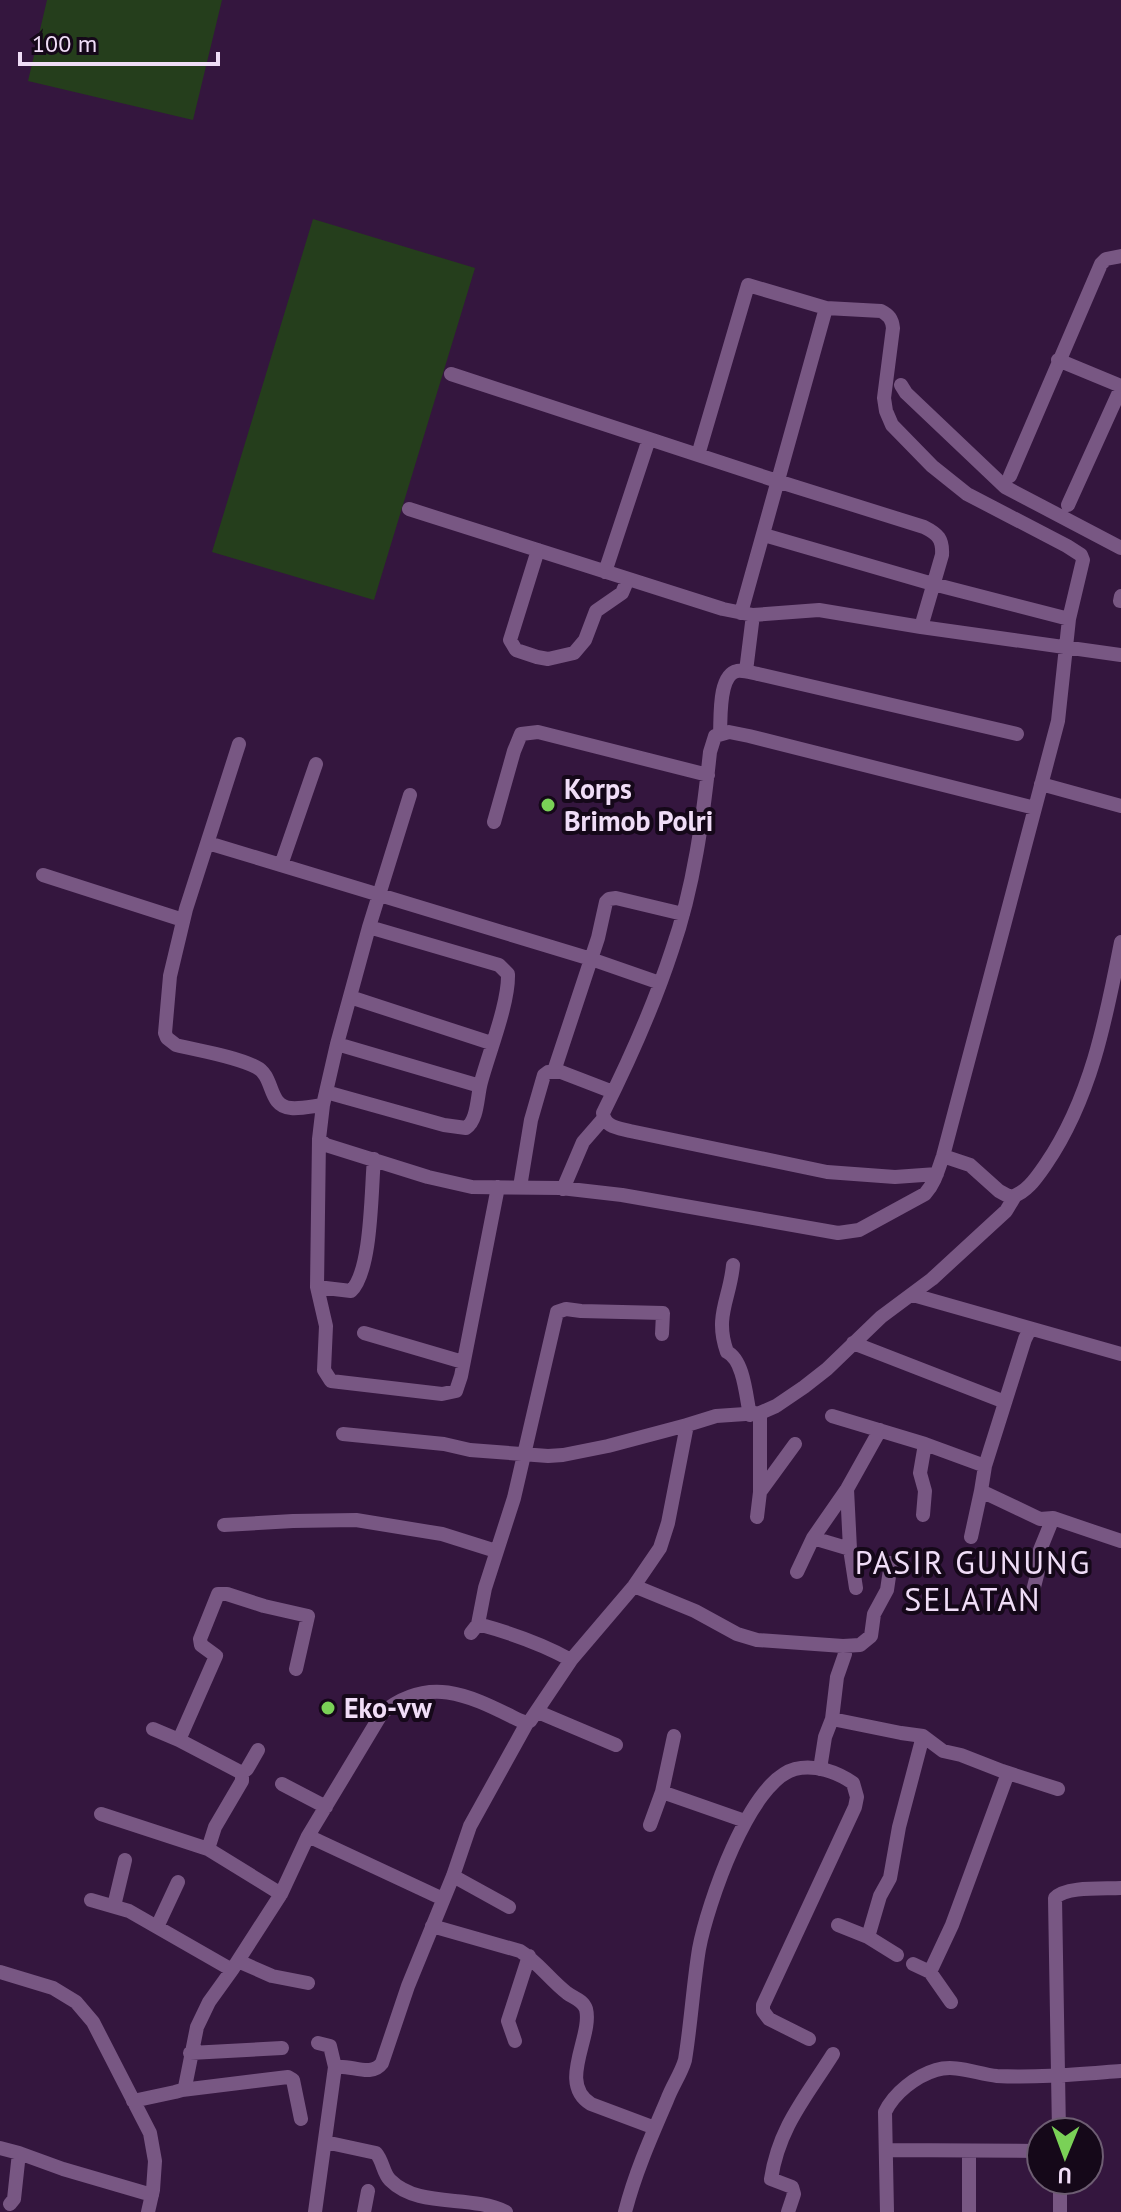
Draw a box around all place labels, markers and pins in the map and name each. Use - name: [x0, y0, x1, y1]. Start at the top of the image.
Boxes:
- place label: Korps Brimob Polri: [564, 770, 713, 839]
- marker: Korps Brimob Polri: [539, 796, 557, 814]
- place label: Eko-vw: [344, 1689, 432, 1726]
- marker: Eko-vw: [319, 1699, 337, 1717]

